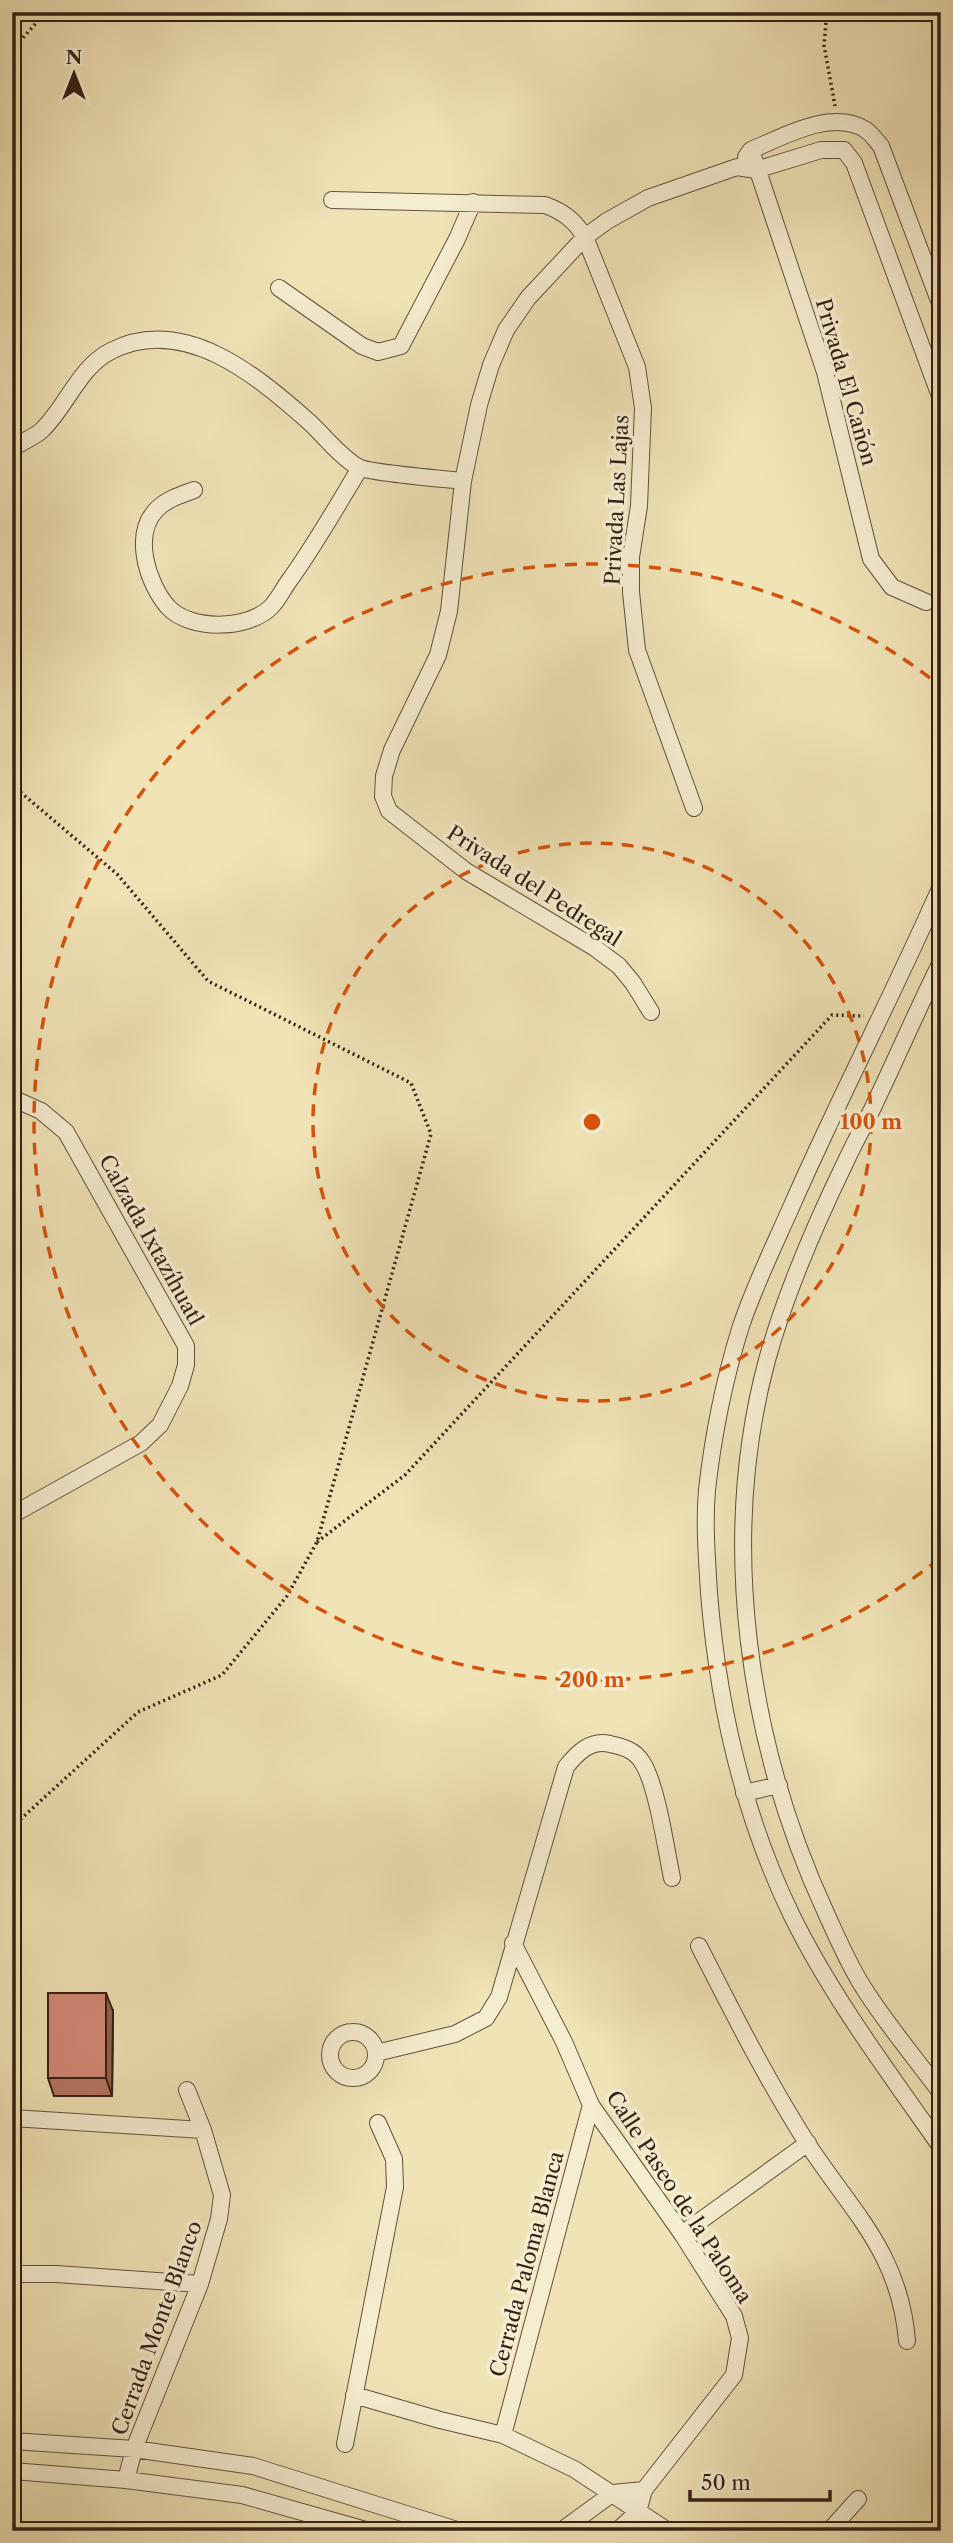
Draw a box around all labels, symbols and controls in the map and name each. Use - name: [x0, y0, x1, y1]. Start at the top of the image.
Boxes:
- north arrow: [38, 38, 108, 108]
- text: N: [66, 46, 82, 69]
- street label: Privada El Cañón: [811, 296, 882, 468]
- street label: Privada Las Lajas: [600, 414, 633, 586]
- street label: Privada del Pedregal: [442, 820, 626, 951]
- text: 100 m: [840, 1109, 902, 1134]
- centre of rings: [580, 1110, 604, 1134]
- street label: Calzada Ixtazíhuatl: [94, 1150, 209, 1329]
- text: 200 m: [559, 1667, 625, 1692]
- street label: Calle Paseo de la Paloma: [601, 2086, 758, 2308]
- street label: Cerrada Paloma Blanca: [484, 2147, 569, 2379]
- street label: Cerrada Monte Blanco: [106, 2217, 207, 2438]
- scale bar: [690, 2459, 830, 2503]
- text: 50 m: [701, 2470, 751, 2495]

